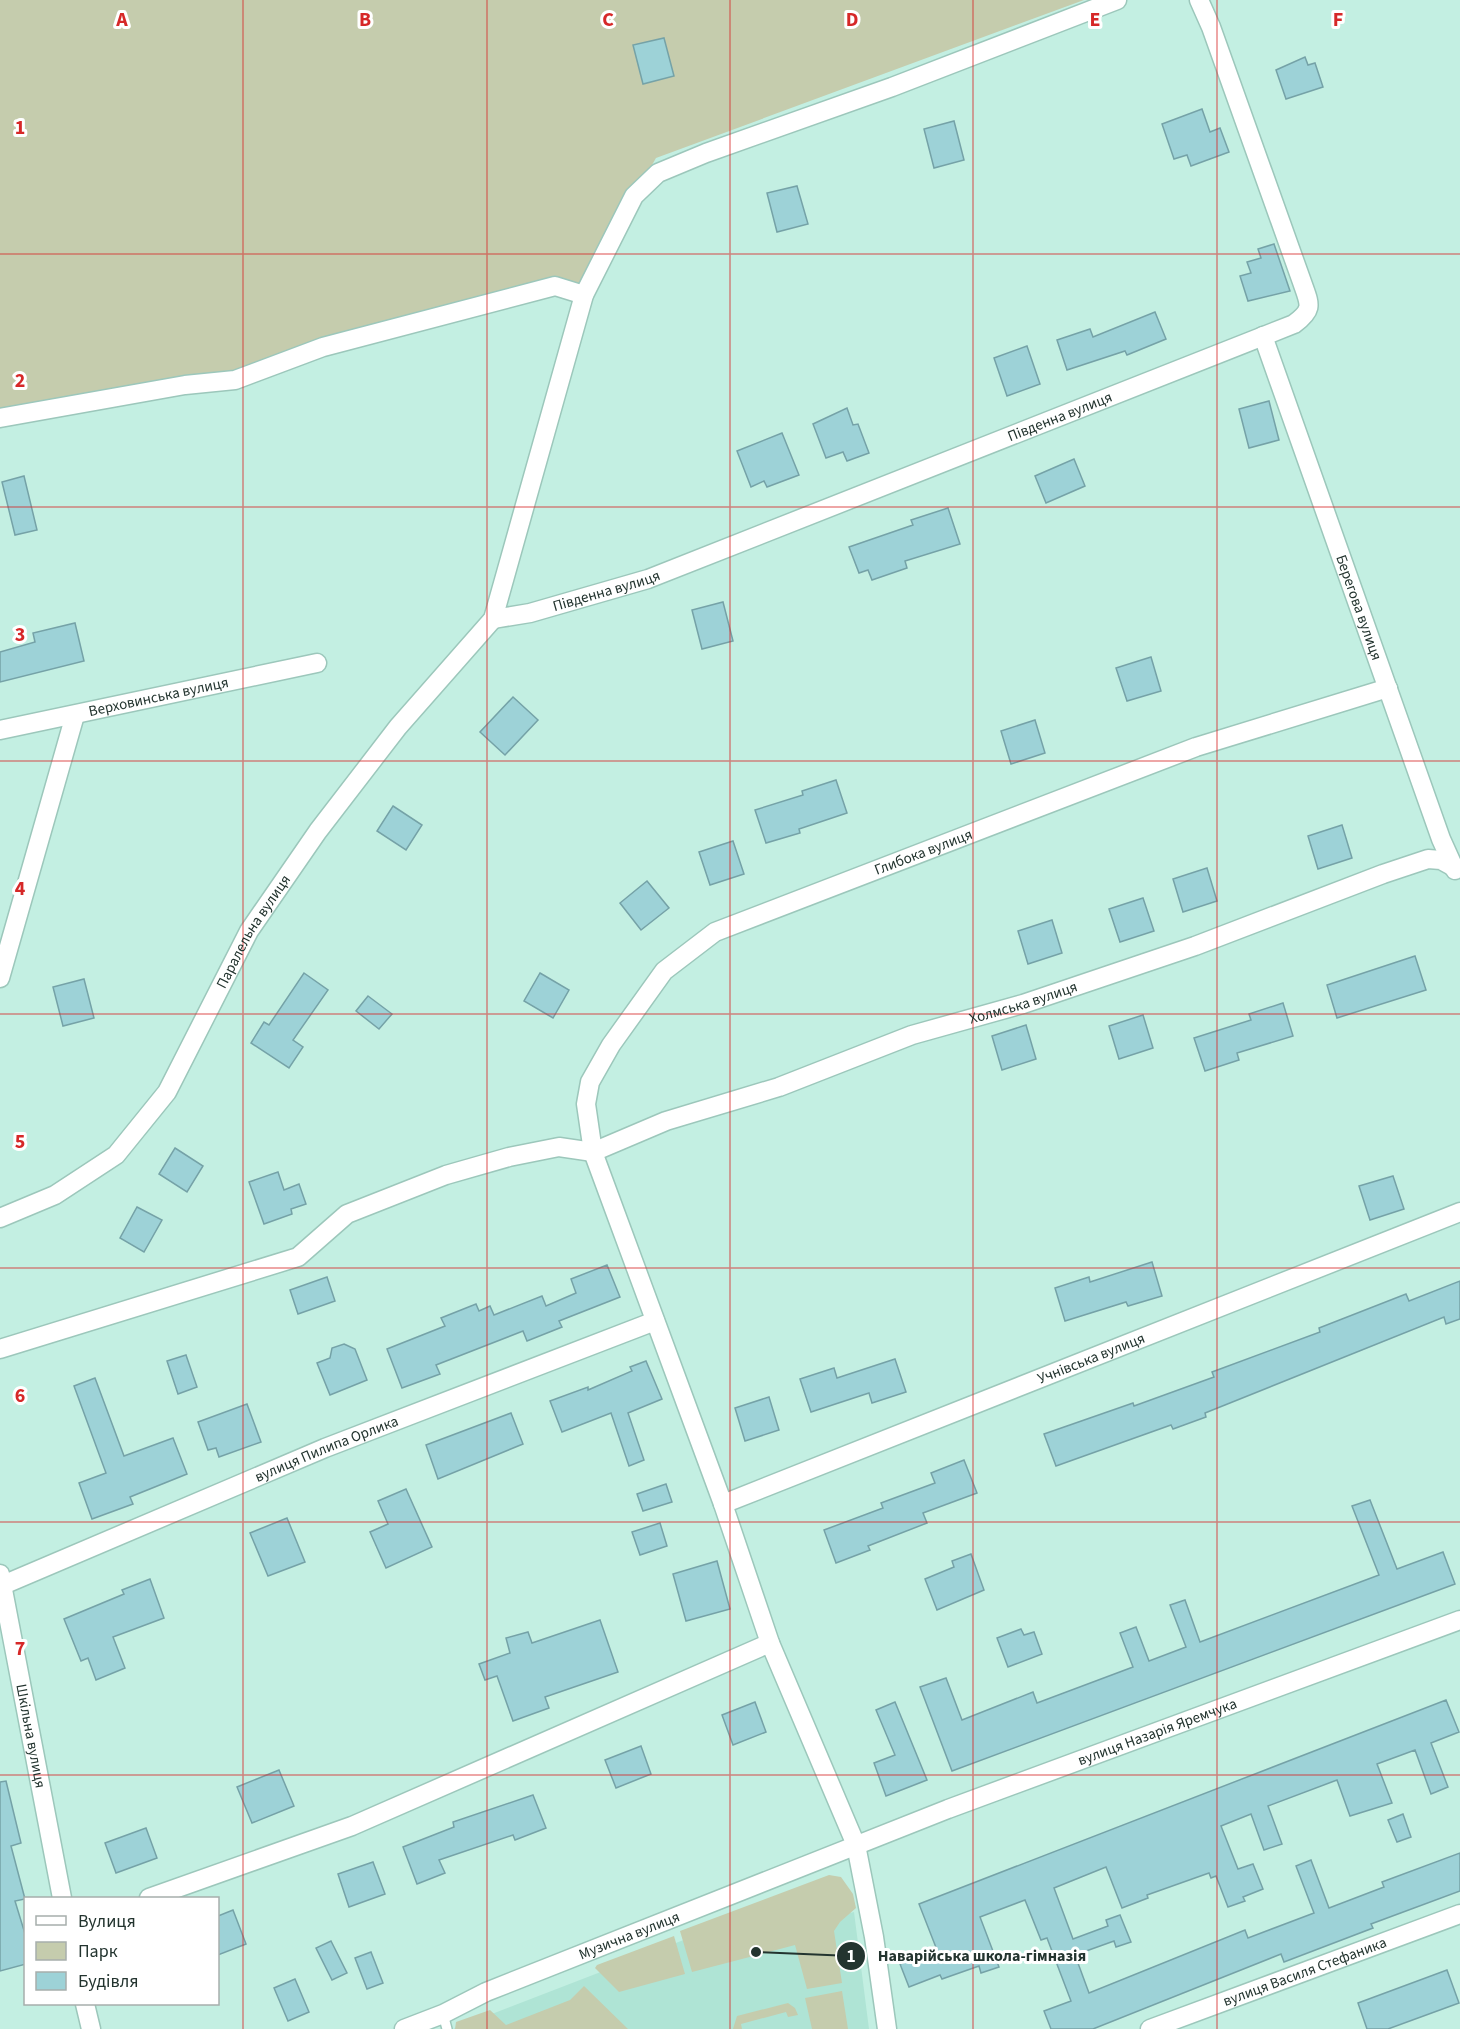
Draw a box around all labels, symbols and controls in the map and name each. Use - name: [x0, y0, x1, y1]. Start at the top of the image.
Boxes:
- text: A: [115, 6, 128, 34]
- text: B: [359, 6, 371, 34]
- text: C: [602, 6, 614, 34]
- text: D: [846, 6, 858, 34]
- text: E: [1090, 6, 1100, 34]
- text: F: [1333, 6, 1343, 34]
- text: 1: [15, 114, 25, 142]
- text: 2: [15, 367, 25, 395]
- street label: Південна вулиця: [1004, 386, 1115, 447]
- street label: Берегова вулиця: [1331, 552, 1387, 663]
- street label: Південна вулиця: [550, 565, 663, 616]
- text: 3: [15, 621, 25, 649]
- street label: Верховинська вулиця: [87, 671, 230, 722]
- street label: Глибока вулиця: [871, 824, 975, 880]
- street label: Паралельна вулиця: [211, 870, 295, 992]
- text: 4: [15, 875, 26, 903]
- street label: Холмська вулиця: [967, 976, 1080, 1029]
- text: 5: [15, 1128, 25, 1156]
- street label: Учнівська вулиця: [1034, 1327, 1148, 1389]
- text: 6: [15, 1382, 25, 1410]
- street label: вулиця Пилипа Орлика: [251, 1410, 401, 1487]
- text: 7: [15, 1635, 25, 1663]
- street label: Шкільна вулиця: [11, 1682, 51, 1790]
- street label: вулиця Назарія Яремчука: [1075, 1693, 1240, 1771]
- legend: [24, 1897, 219, 2005]
- street label: Музична вулиця: [576, 1906, 683, 1965]
- text: Вулиця: [78, 1909, 136, 1934]
- street label: вулиця Василя Стефаника: [1220, 1932, 1389, 2012]
- text: Парк: [78, 1939, 118, 1964]
- callout: Наварійська школа-гімназія: [836, 1939, 1098, 1973]
- text: 1: [846, 1944, 856, 1969]
- text: Наварійська школа-гімназія: [878, 1945, 1086, 1967]
- text: Будівля: [78, 1969, 138, 1994]

